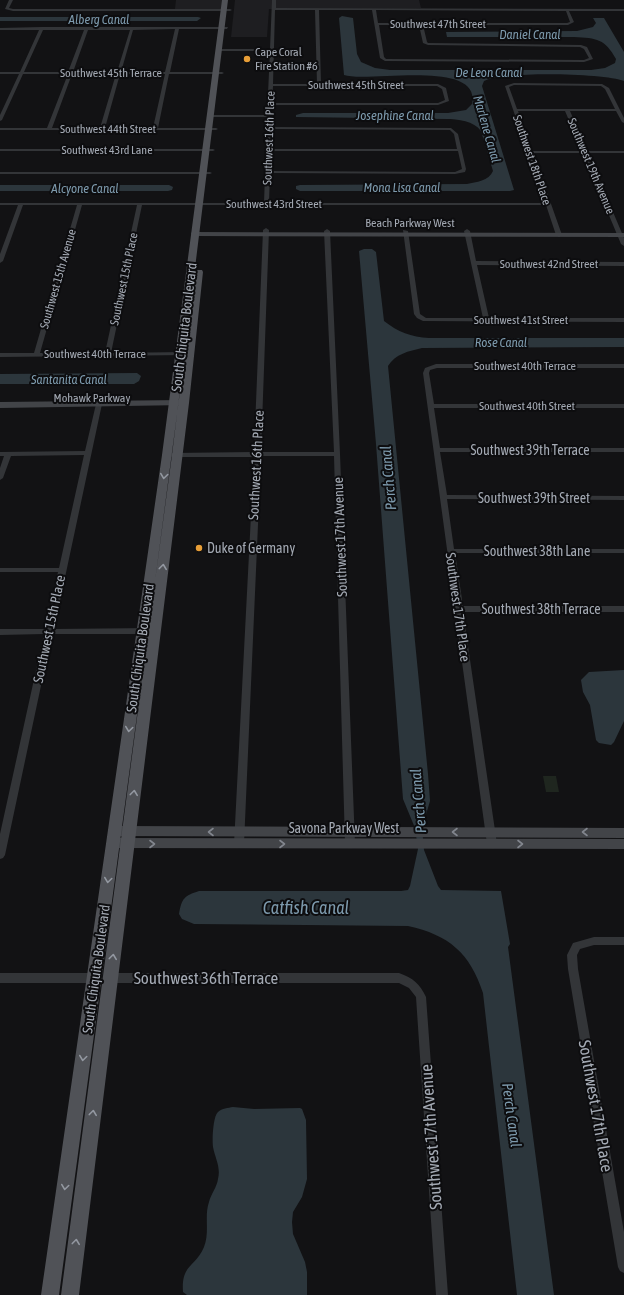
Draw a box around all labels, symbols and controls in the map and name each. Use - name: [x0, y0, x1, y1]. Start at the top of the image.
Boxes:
- water label: Alberg Canal: [68, 12, 129, 27]
- street label: Southwest 47th Street: [390, 17, 487, 31]
- water label: Daniel Canal: [499, 27, 561, 42]
- place label: Cape Coral Fire Station #6: [255, 45, 318, 73]
- marker: Cape Coral Fire Station #6: [242, 54, 252, 64]
- water label: De Leon Canal: [455, 65, 523, 80]
- street label: Southwest 45th Terrace: [60, 66, 162, 80]
- street label: Southwest 45th Street: [308, 78, 405, 92]
- street label: Southwest 16th Place: [260, 91, 278, 185]
- water label: Marlene Canal: [470, 94, 504, 164]
- water label: Josephine Canal: [355, 108, 434, 123]
- street label: Southwest 18th Place: [510, 113, 554, 207]
- street label: Southwest 19th Avenue: [564, 116, 618, 216]
- street label: Southwest 44th Street: [60, 122, 157, 136]
- street label: Southwest 43rd Lane: [61, 143, 153, 157]
- water label: Mona Lisa Canal: [363, 180, 441, 195]
- water label: Alcyone Canal: [50, 181, 119, 196]
- street label: Southwest 43rd Street: [226, 197, 323, 211]
- street label: Beach Parkway West: [365, 216, 455, 230]
- street label: Southwest 15th Avenue: [37, 228, 79, 330]
- street label: Southwest 15th Place: [107, 231, 141, 327]
- street label: Southwest 42nd Street: [500, 257, 599, 271]
- street label: South Chiquita Boulevard: [168, 261, 200, 393]
- street label: Southwest 41st Street: [474, 313, 569, 327]
- water label: Rose Canal: [475, 335, 527, 350]
- street label: Southwest 40th Terrace: [44, 347, 146, 361]
- street label: Southwest 40th Terrace: [474, 359, 576, 373]
- water label: Santanita Canal: [30, 372, 107, 387]
- street label: Mohawk Parkway: [54, 391, 130, 405]
- street label: Southwest 40th Street: [479, 399, 576, 413]
- street label: Southwest 16th Place: [245, 410, 267, 520]
- street label: Southwest 39th Terrace: [470, 442, 590, 458]
- water label: Perch Canal: [377, 445, 399, 511]
- one-way arrow: [160, 472, 169, 479]
- street label: Southwest 17th Avenue: [330, 477, 350, 597]
- street label: Southwest 39th Street: [478, 490, 590, 506]
- place label: Duke of Germany: [207, 540, 295, 556]
- marker: Duke of Germany: [194, 543, 204, 553]
- street label: Southwest 38th Lane: [484, 543, 590, 559]
- street label: Southwest 17th Place: [442, 551, 474, 663]
- one-way arrow: [158, 564, 167, 570]
- street label: Southwest 15th Place: [30, 574, 68, 684]
- street label: South Chiquita Boulevard: [123, 583, 157, 713]
- street label: Southwest 38th Terrace: [481, 601, 601, 617]
- one-way arrow: [125, 726, 134, 732]
- water label: Perch Canal: [407, 768, 429, 834]
- one-way arrow: [129, 790, 138, 796]
- street label: Savona Parkway West: [289, 820, 399, 836]
- one-way arrow: [208, 828, 214, 836]
- one-way arrow: [452, 828, 458, 836]
- one-way arrow: [582, 828, 588, 836]
- one-way arrow: [149, 840, 155, 848]
- one-way arrow: [279, 840, 285, 848]
- one-way arrow: [517, 840, 523, 848]
- one-way arrow: [104, 877, 113, 883]
- water label: Catfish Canal: [263, 897, 349, 918]
- street label: South Chiquita Boulevard: [79, 904, 113, 1034]
- one-way arrow: [108, 954, 117, 960]
- street label: Southwest 36th Terrace: [134, 968, 279, 988]
- street label: Southwest 17th Place: [575, 1038, 617, 1174]
- one-way arrow: [79, 1055, 88, 1061]
- street label: Southwest 17th Avenue: [416, 1063, 446, 1210]
- water label: Perch Canal: [499, 1082, 525, 1148]
- one-way arrow: [88, 1110, 97, 1117]
- one-way arrow: [61, 1184, 70, 1190]
- one-way arrow: [71, 1239, 80, 1245]

